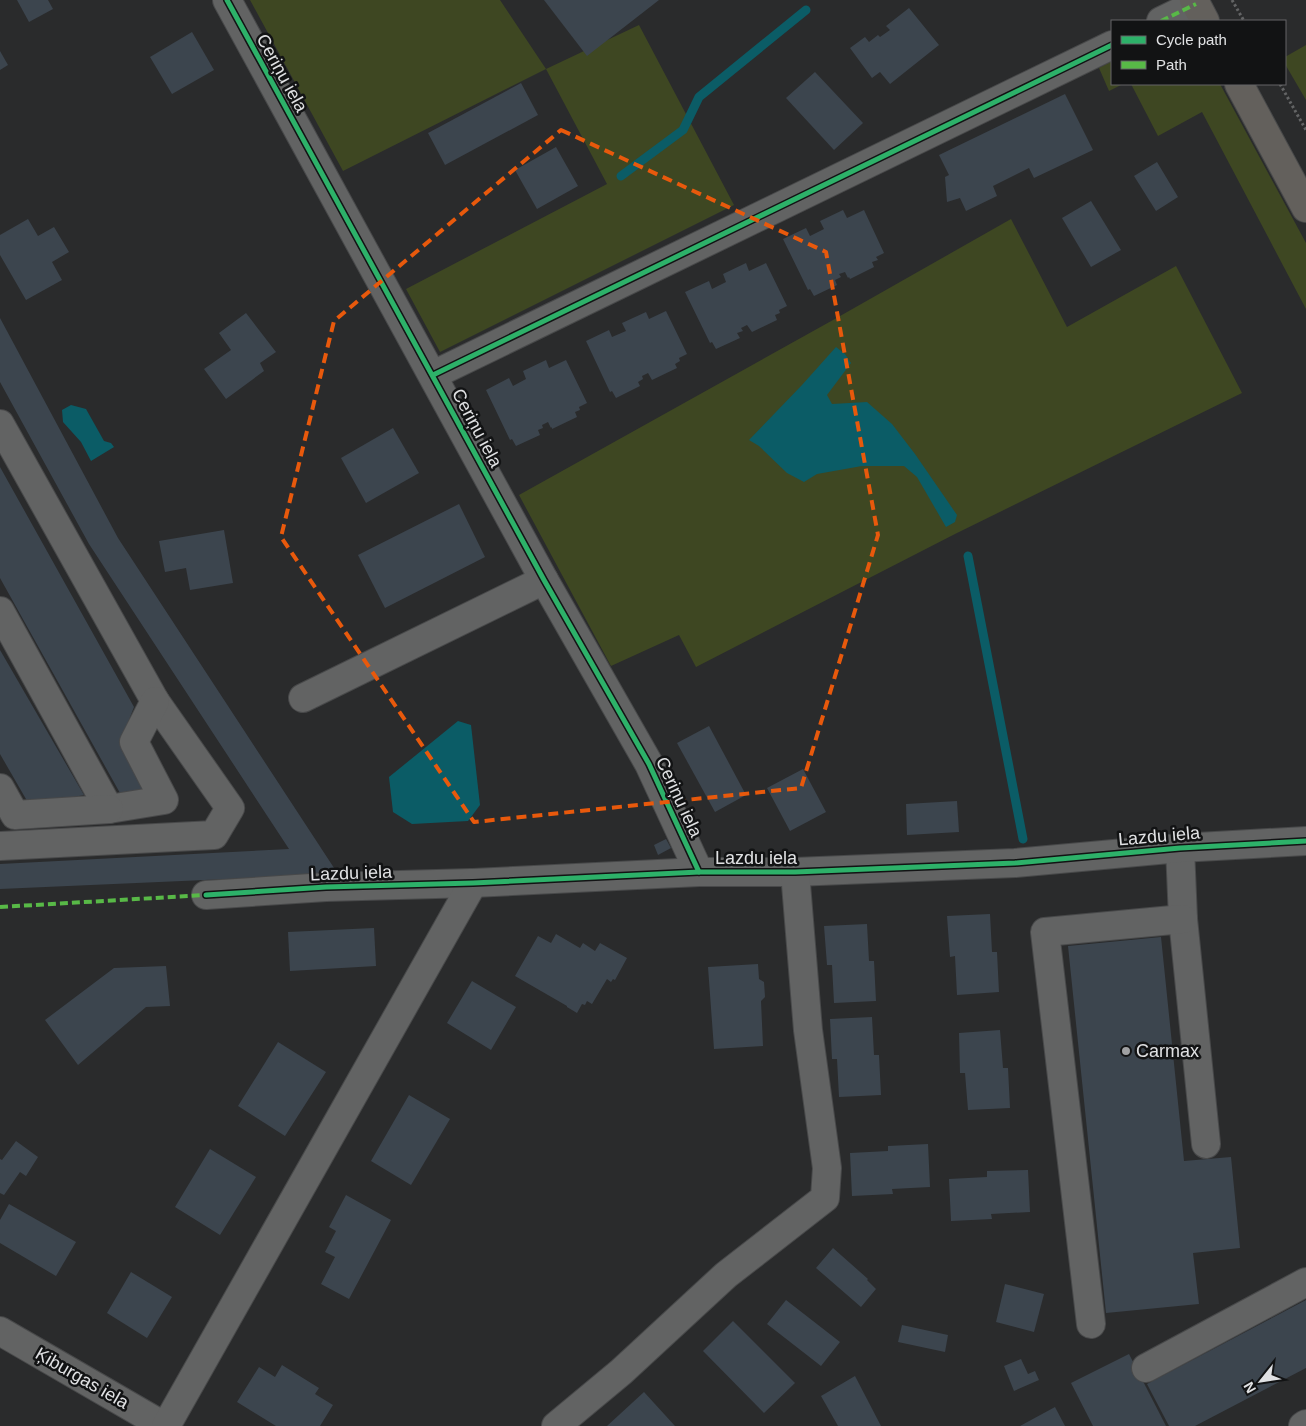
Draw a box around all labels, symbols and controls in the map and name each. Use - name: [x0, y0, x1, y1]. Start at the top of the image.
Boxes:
- legend: [1111, 20, 1286, 85]
- street label: Ceriņu iela: [252, 31, 312, 116]
- text: Cycle path: [1156, 31, 1227, 48]
- text: Path: [1156, 56, 1187, 73]
- street label: Ceriņu iela: [448, 385, 506, 472]
- street label: Ceriņu iela: [652, 754, 707, 841]
- street label: Lazdu iela: [1117, 822, 1202, 850]
- street label: Lazdu iela: [715, 848, 798, 868]
- street label: Lazdu iela: [310, 862, 393, 884]
- place label: Carmax: [1136, 1041, 1199, 1061]
- marker: Carmax: [1120, 1045, 1132, 1057]
- street label: Ķiburgas iela: [32, 1343, 133, 1413]
- north arrow: [1236, 1356, 1286, 1406]
- text: N: [1240, 1379, 1259, 1396]

